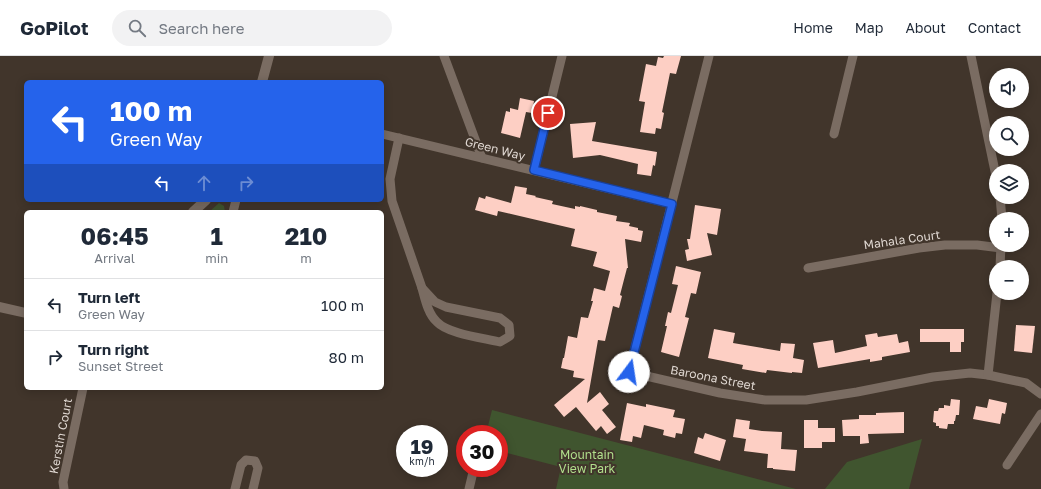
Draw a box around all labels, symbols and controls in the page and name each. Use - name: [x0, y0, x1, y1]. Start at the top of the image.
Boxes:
- search box: [112, 10, 392, 46]
- text: GoPilot: [20, 16, 88, 39]
- icon: search: [126, 17, 148, 39]
- text: Search here: [158, 19, 244, 37]
- text: Home: [793, 19, 833, 36]
- text: Map: [855, 19, 883, 36]
- text: About: [905, 19, 946, 36]
- text: Contact: [968, 19, 1021, 36]
- map controls: [989, 68, 1029, 300]
- button: sound: [989, 68, 1029, 108]
- text: 100 m: [110, 94, 192, 127]
- icon: left: [44, 96, 96, 148]
- pin: [531, 96, 565, 130]
- icon: arrive: [537, 102, 559, 124]
- button: search: [989, 116, 1029, 156]
- text: Green Way: [110, 128, 202, 150]
- street label: Green Way: [463, 134, 527, 163]
- button: layers: [989, 164, 1029, 204]
- icon: left: [151, 172, 173, 194]
- icon: ahead: [193, 172, 215, 194]
- icon: right: [235, 172, 257, 194]
- button: +: [989, 212, 1029, 252]
- text: 06:45: [81, 221, 149, 250]
- text: 1: [211, 221, 223, 250]
- text: 210: [285, 221, 327, 250]
- street label: Mahala Court: [863, 227, 941, 252]
- text: Arrival: [94, 250, 135, 266]
- text: min: [205, 250, 228, 266]
- text: m: [300, 250, 312, 266]
- button: −: [989, 260, 1029, 300]
- text: Turn left: [78, 288, 140, 306]
- icon: left: [44, 294, 66, 316]
- text: 100 m: [321, 296, 364, 314]
- text: Green Way: [78, 306, 145, 322]
- text: Turn right: [78, 340, 149, 358]
- icon: right: [44, 346, 66, 368]
- text: 80 m: [329, 348, 364, 366]
- position arrow: [608, 351, 650, 393]
- text: Sunset Street: [78, 358, 164, 374]
- street label: Baroona Street: [669, 362, 757, 393]
- street label: Kerstin Court: [46, 397, 75, 475]
- speed limit sign: 30: [456, 425, 508, 477]
- text: 19: [410, 434, 433, 458]
- park label: Mountain View Park: [559, 447, 616, 476]
- text: km/h: [409, 455, 435, 467]

